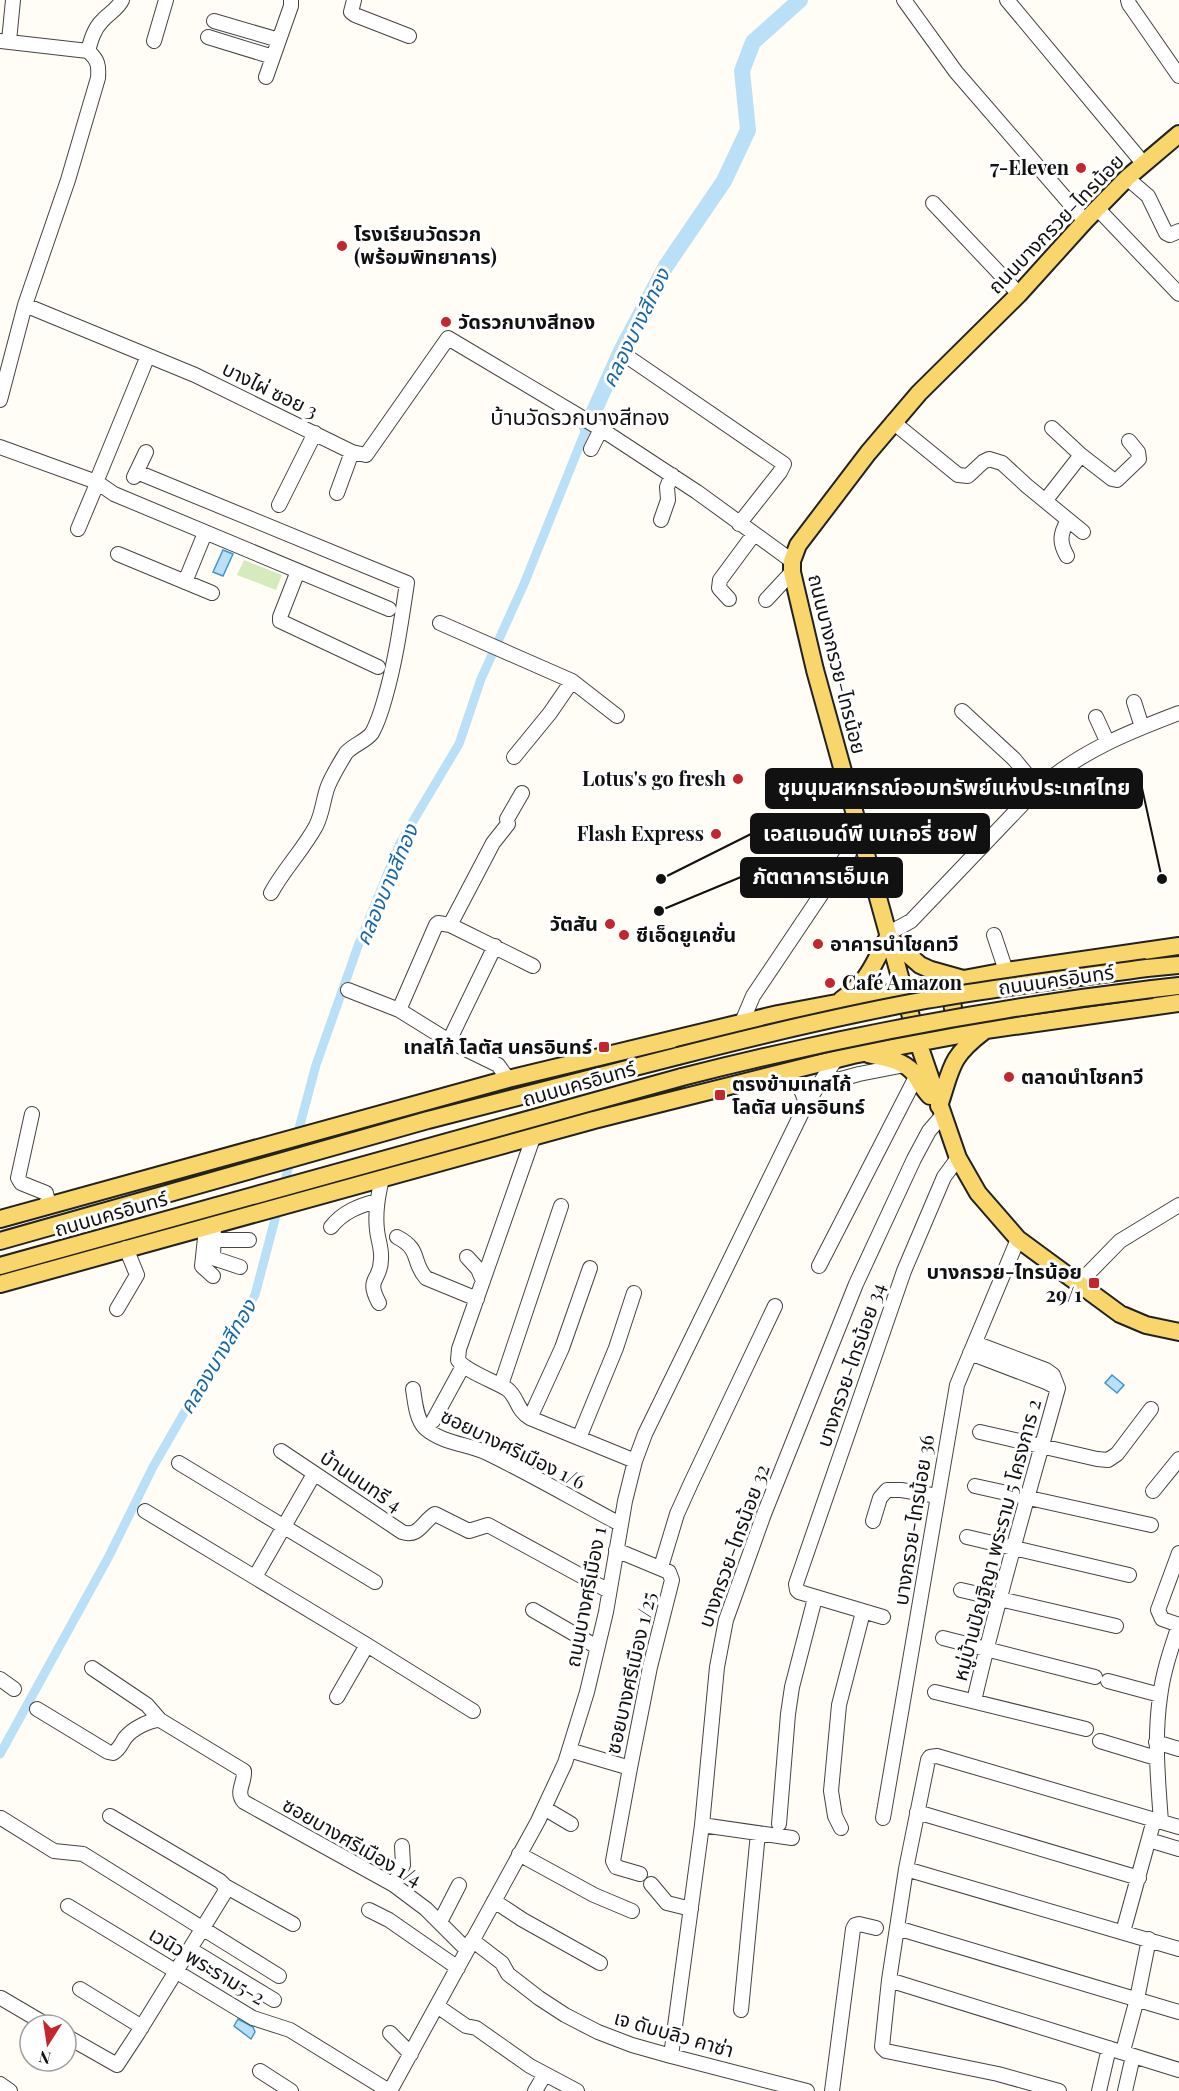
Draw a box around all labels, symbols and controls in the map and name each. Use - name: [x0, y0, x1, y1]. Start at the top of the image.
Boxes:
- street label: ถนนบางกรวย-ไทรน้อย: [981, 147, 1129, 299]
- place label: 7-Eleven: [990, 153, 1070, 180]
- marker: 7-Eleven: [1074, 161, 1088, 175]
- place label: โรงเรียนวัดรวก (พร้อมพิทยาคาร): [354, 219, 497, 269]
- marker: โรงเรียนวัดรวก (พร้อมพิทยาคาร): [335, 239, 349, 253]
- water label: คลองบางสีทอง: [593, 262, 676, 391]
- place label: วัดรวกบางสีทอง: [458, 307, 595, 334]
- marker: วัดรวกบางสีทอง: [439, 315, 453, 329]
- street label: บางไผ่ ซอย 3: [218, 354, 323, 423]
- district label: บ้านวัดรวกบางสีทอง: [490, 401, 670, 431]
- street label: ถนนบางกรวย-ไทรน้อย: [803, 571, 874, 756]
- place label: Lotus's go fresh: [582, 764, 726, 791]
- callout: ชุมนุมสหกรณ์ออมทรัพย์แห่งประเทศไทย: [766, 769, 1142, 808]
- marker: Lotus's go fresh: [731, 772, 745, 786]
- text: ชุมนุมสหกรณ์ออมทรัพย์แห่งประเทศไทย: [778, 772, 1130, 801]
- callout: เอสแอนด์พี เบเกอรี่ ชอฟ: [751, 814, 989, 853]
- water label: คลองบางสีทอง: [347, 818, 424, 949]
- text: เอสแอนด์พี เบเกอรี่ ชอฟ: [763, 818, 977, 846]
- place label: Flash Express: [577, 819, 704, 846]
- marker: Flash Express: [709, 827, 723, 841]
- callout: ภัตตาคารเอ็มเค: [741, 858, 902, 897]
- text: ภัตตาคารเอ็มเค: [752, 861, 890, 889]
- place label: วัตสัน: [550, 909, 598, 936]
- marker: วัตสัน: [603, 917, 617, 931]
- place label: ซีเอ็ดยูเคชั่น: [636, 920, 736, 947]
- marker: ซีเอ็ดยูเคชั่น: [617, 928, 631, 942]
- place label: อาคารนำโชคทวี: [830, 929, 959, 956]
- marker: อาคารนำโชคทวี: [811, 937, 825, 951]
- street label: ถนนนครอินทร์: [996, 957, 1116, 1000]
- place label: Café Amazon: [842, 968, 963, 995]
- marker: Café Amazon: [823, 976, 837, 990]
- place label: เทสโก้ โลตัส นครอินทร์: [403, 1032, 592, 1059]
- marker: เทสโก้ โลตัส นครอินทร์: [597, 1040, 611, 1054]
- street label: ถนนนครอินทร์: [519, 1053, 639, 1112]
- place label: ตลาดนำโชคทวี: [1021, 1062, 1143, 1089]
- place label: ตรงข้ามเทสโก้ โลตัส นครอินทร์: [732, 1069, 865, 1119]
- marker: ตลาดนำโชคทวี: [1002, 1070, 1016, 1084]
- marker: ตรงข้ามเทสโก้ โลตัส นครอินทร์: [713, 1088, 727, 1102]
- street label: ถนนนครอินทร์: [51, 1183, 171, 1242]
- place label: บางกรวย-ไทรน้อย 29/1: [927, 1257, 1082, 1307]
- marker: บางกรวย-ไทรน้อย 29/1: [1087, 1276, 1101, 1290]
- street label: บางกรวย-ไทรน้อย 34: [809, 1279, 890, 1450]
- water label: คลองบางสีทอง: [171, 1292, 262, 1418]
- street label: หมู่บ้านปัญฐิญา พระราม 5 โครงการ 2: [945, 1396, 1047, 1684]
- street label: ซอยบางศรีเมือง 1/6: [437, 1401, 591, 1494]
- street label: บางกรวย-ไทรน้อย 36: [886, 1433, 939, 1607]
- street label: บ้านนนทรี 4: [316, 1442, 408, 1517]
- street label: บางกรวย-ไทรน้อย 32: [691, 1460, 775, 1631]
- street label: ถนนบางศรีเมือง 1: [558, 1524, 611, 1669]
- street label: ซอยบางศรีเมือง 1/25: [598, 1589, 661, 1756]
- street label: ซอยบางศรีเมือง 1/4: [278, 1790, 427, 1892]
- street label: เวนิว พระราม5-2: [145, 1919, 271, 2010]
- street label: เจ ดับบลิว คาซ่า: [611, 2003, 737, 2063]
- north arrow: [18, 2013, 78, 2073]
- text: N: [37, 2047, 53, 2070]

